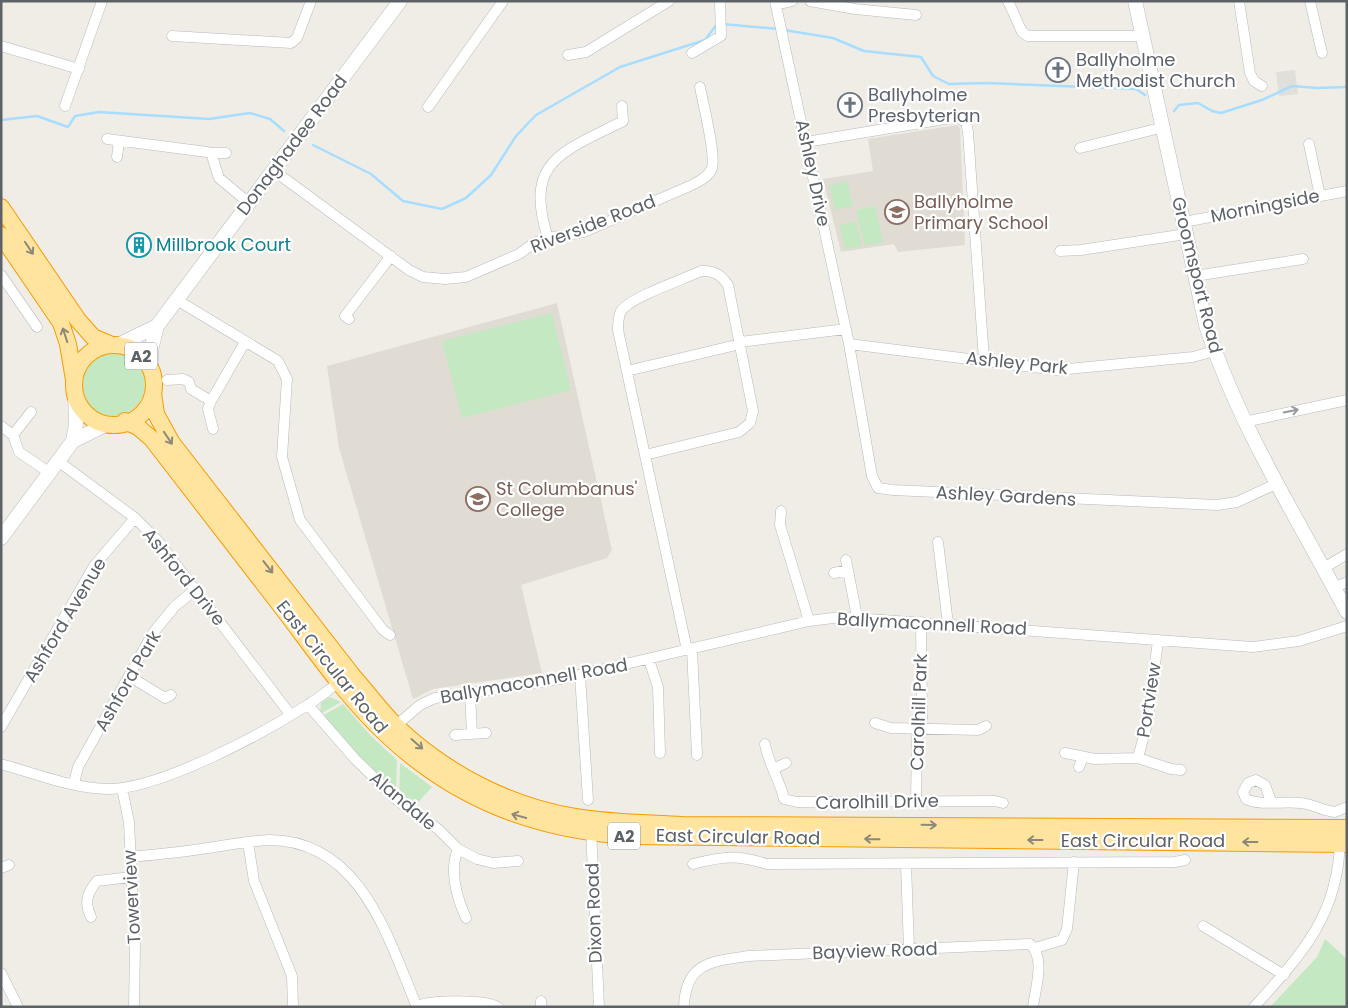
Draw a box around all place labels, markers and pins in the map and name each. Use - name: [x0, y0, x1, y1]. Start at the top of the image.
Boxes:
- place label: Ballyholme Methodist Church: [1076, 47, 1236, 93]
- church icon: Ballyholme Methodist Church: [1045, 57, 1071, 83]
- place label: Ballyholme Presbyterian: [868, 82, 981, 128]
- church icon: Ballyholme Presbyterian: [837, 92, 863, 118]
- place label: Ballyholme Primary School: [914, 189, 1048, 235]
- school or university icon: Ballyholme Primary School: [884, 199, 910, 225]
- building icon: Millbrook Court: [126, 232, 152, 258]
- place label: Millbrook Court: [156, 232, 291, 257]
- place label: St Columbanus' College: [496, 476, 638, 522]
- school or university icon: St Columbanus' College: [465, 486, 491, 512]

